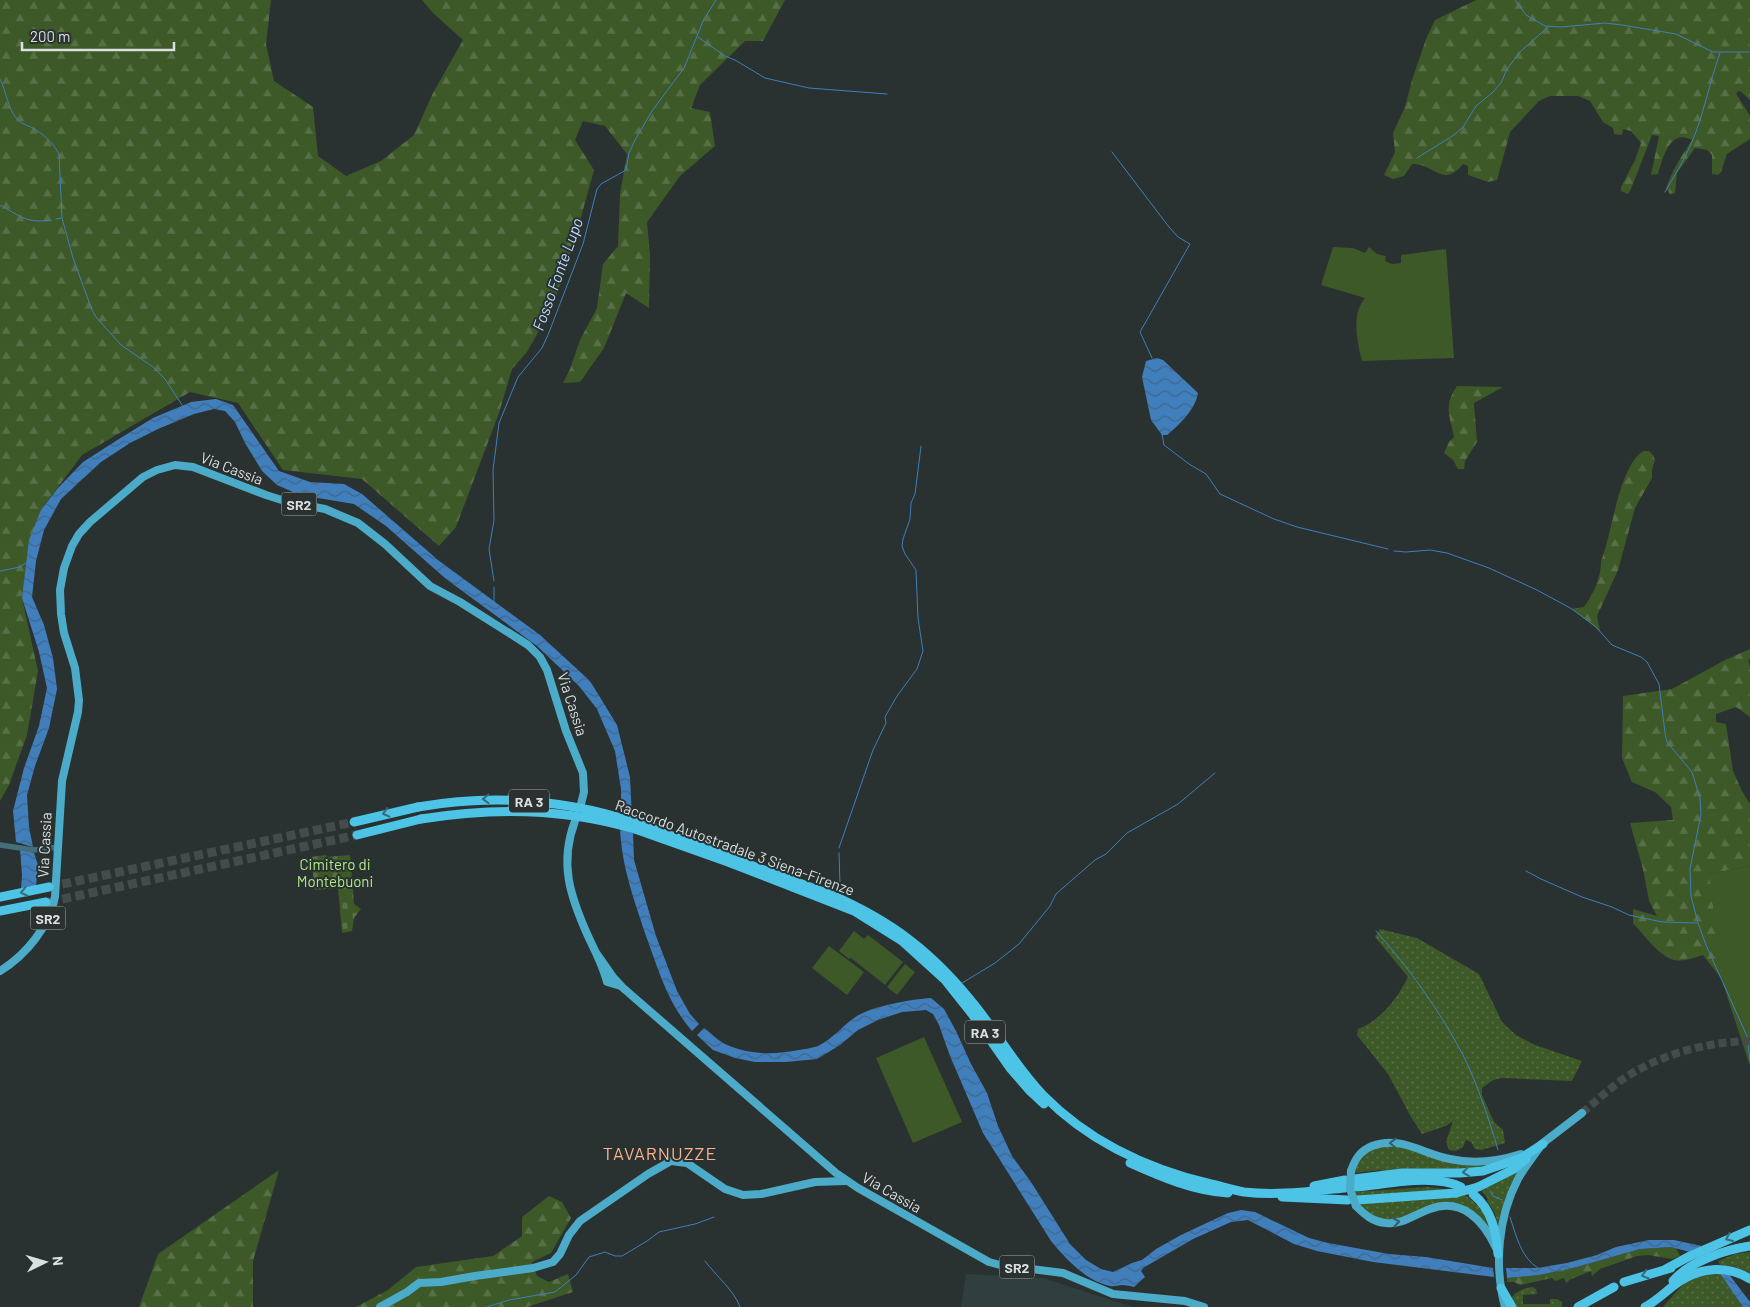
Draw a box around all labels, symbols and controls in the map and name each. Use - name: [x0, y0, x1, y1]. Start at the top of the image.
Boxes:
- scale bar: [22, 20, 175, 52]
- text: 200 m: [30, 27, 70, 45]
- water label: Fosso Fonte Lupo: [528, 215, 586, 333]
- street label: Via Cassia: [198, 448, 266, 488]
- road number: SR2: [282, 492, 316, 516]
- street label: Via Cassia: [554, 670, 592, 738]
- road number: RA 3: [509, 789, 549, 812]
- one-way arrow: [482, 794, 490, 805]
- street label: Raccordo Autostradale 3 Siena-Firenze: [613, 795, 857, 899]
- one-way arrow: [382, 808, 390, 818]
- street label: Via Cassia: [33, 812, 55, 878]
- park label: Cimitero di Montebuoni: [297, 855, 373, 890]
- one-way arrow: [20, 886, 29, 897]
- road number: SR2: [30, 906, 66, 930]
- road number: RA 3: [965, 1020, 1005, 1044]
- one-way arrow: [1388, 1138, 1396, 1148]
- district label: TAVARNUZZE: [603, 1142, 717, 1164]
- one-way arrow: [1461, 1167, 1469, 1178]
- street label: Via Cassia: [859, 1168, 925, 1216]
- one-way arrow: [1392, 1217, 1400, 1228]
- one-way arrow: [1725, 1231, 1734, 1242]
- north arrow: [20, 1237, 70, 1287]
- text: N: [50, 1255, 67, 1266]
- road number: SR2: [1000, 1256, 1034, 1278]
- one-way arrow: [1641, 1270, 1649, 1280]

